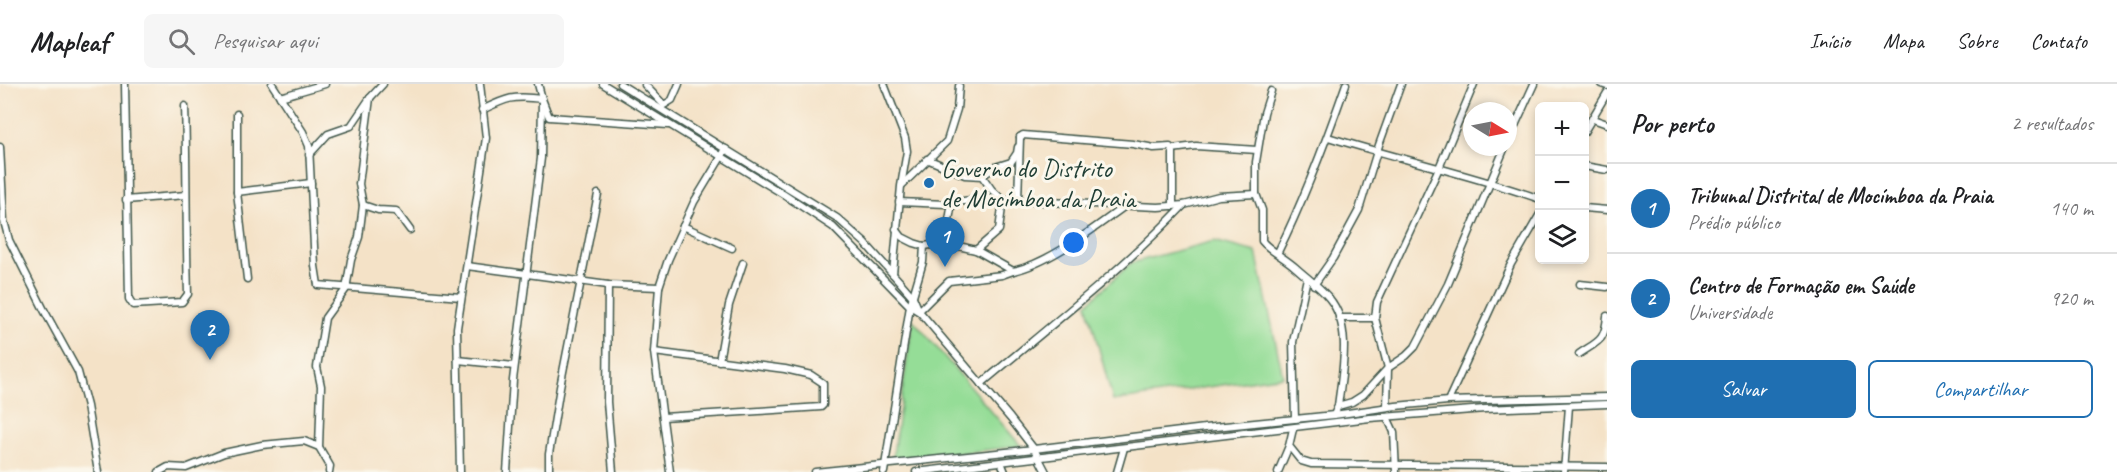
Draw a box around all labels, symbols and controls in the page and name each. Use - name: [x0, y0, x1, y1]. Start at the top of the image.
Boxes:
- search box: [144, 14, 564, 68]
- text: Mapleaf: [30, 24, 108, 59]
- icon: search: [165, 25, 198, 58]
- text: Pesquisar aqui: [213, 27, 318, 55]
- text: Início: [1810, 28, 1850, 54]
- text: Mapa: [1883, 28, 1924, 54]
- text: Sobre: [1957, 28, 1997, 54]
- text: Contato: [2030, 28, 2087, 54]
- north arrow: [1463, 102, 1517, 156]
- map controls: [1535, 102, 1589, 264]
- button: +: [1535, 102, 1589, 156]
- text: Por perto: [1631, 107, 1713, 140]
- text: 2 resultados: [2011, 111, 2093, 136]
- place label: Governo do Distrito de Mocímboa da Praia: [941, 152, 1137, 215]
- button: −: [1535, 156, 1589, 210]
- marker: Governo do Distrito de Mocímboa da Praia: [922, 176, 936, 190]
- text: Tribunal Distrital de Mocímboa da Praia: [1688, 182, 1993, 210]
- text: 1: [1646, 196, 1655, 221]
- text: 140 m: [2050, 196, 2093, 221]
- button: layers: [1535, 210, 1589, 264]
- text: Prédio público: [1688, 210, 1780, 235]
- pin: 1: [926, 218, 964, 267]
- your location: [1059, 228, 1088, 257]
- text: Centro de Formação em Saúde: [1688, 272, 1914, 300]
- text: 2: [1646, 286, 1655, 311]
- text: 920 m: [2050, 286, 2093, 311]
- text: Universidade: [1688, 300, 1772, 325]
- pin: 2: [190, 310, 230, 360]
- button: Salvar: [1631, 360, 1856, 418]
- button: Compartilhar: [1868, 360, 2093, 418]

